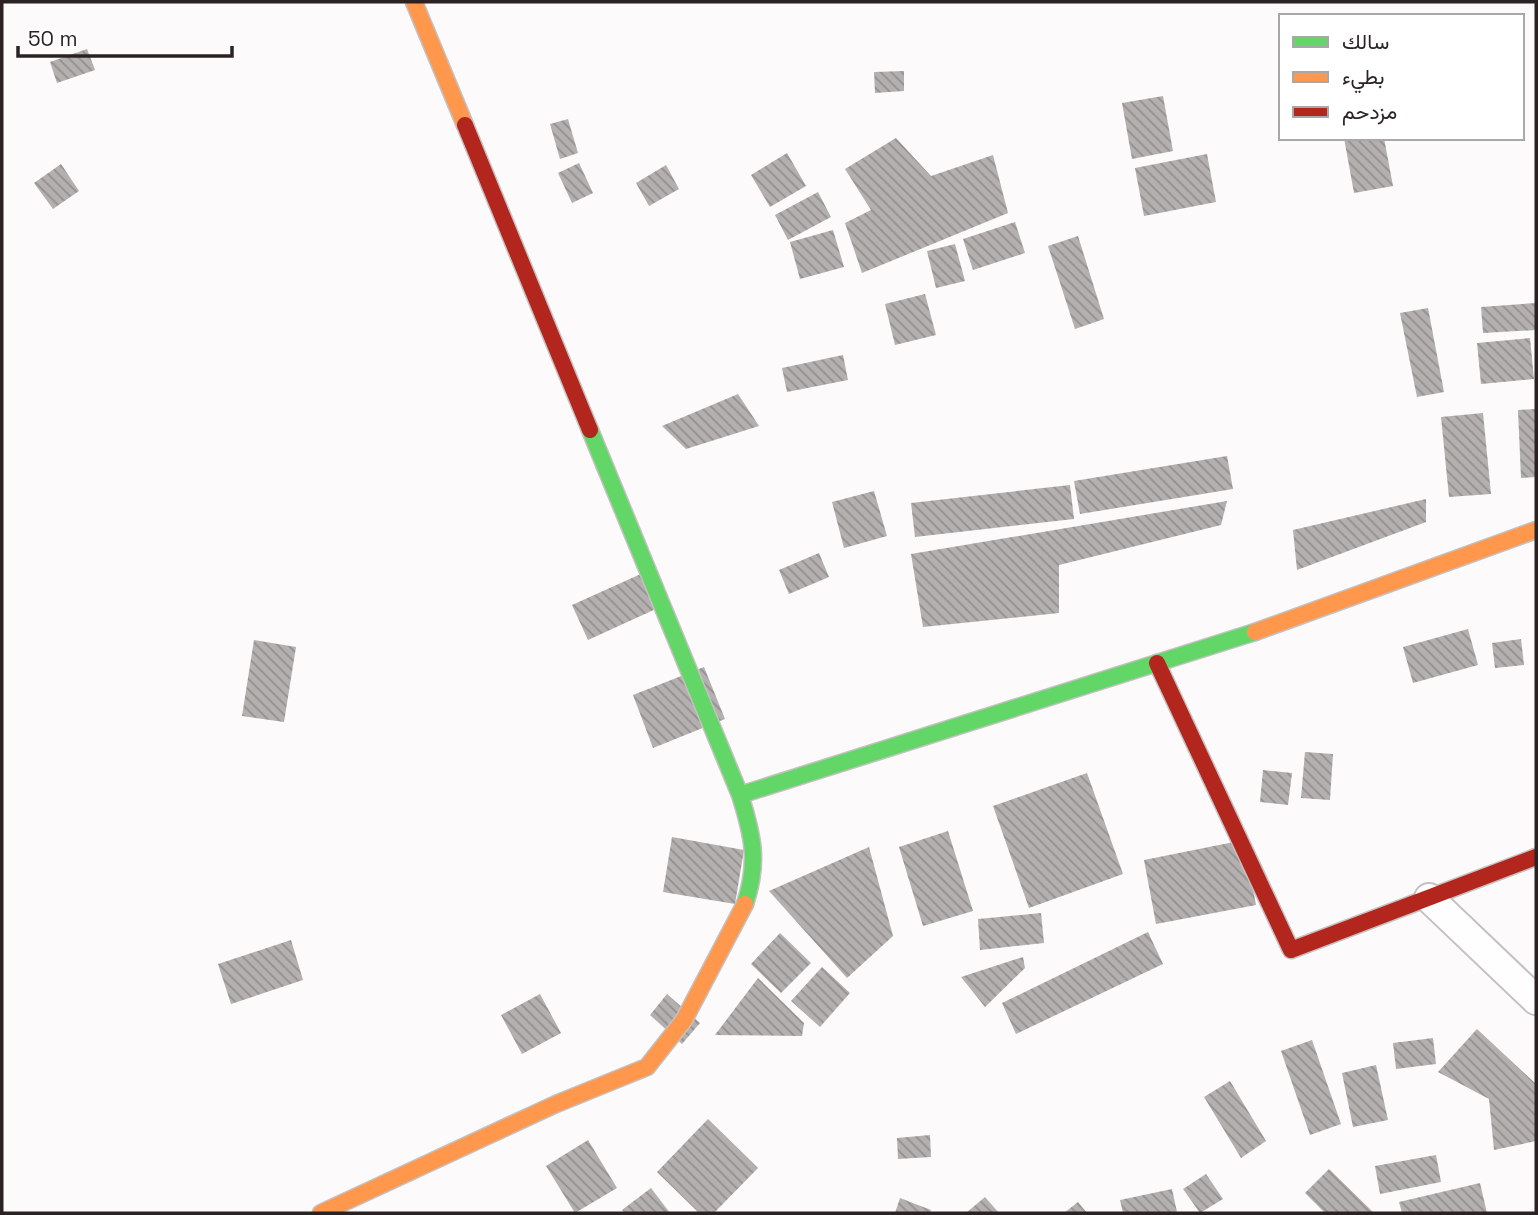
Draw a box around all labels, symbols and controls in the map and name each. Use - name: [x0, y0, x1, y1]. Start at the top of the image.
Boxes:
- scale bar: [18, 14, 231, 58]
- legend: [1279, 14, 1524, 140]
- text: 50 m: [28, 25, 78, 52]
- text: سالك: [1342, 28, 1389, 55]
- text: بطيء: [1342, 63, 1385, 94]
- text: مزدحم: [1342, 98, 1397, 126]

